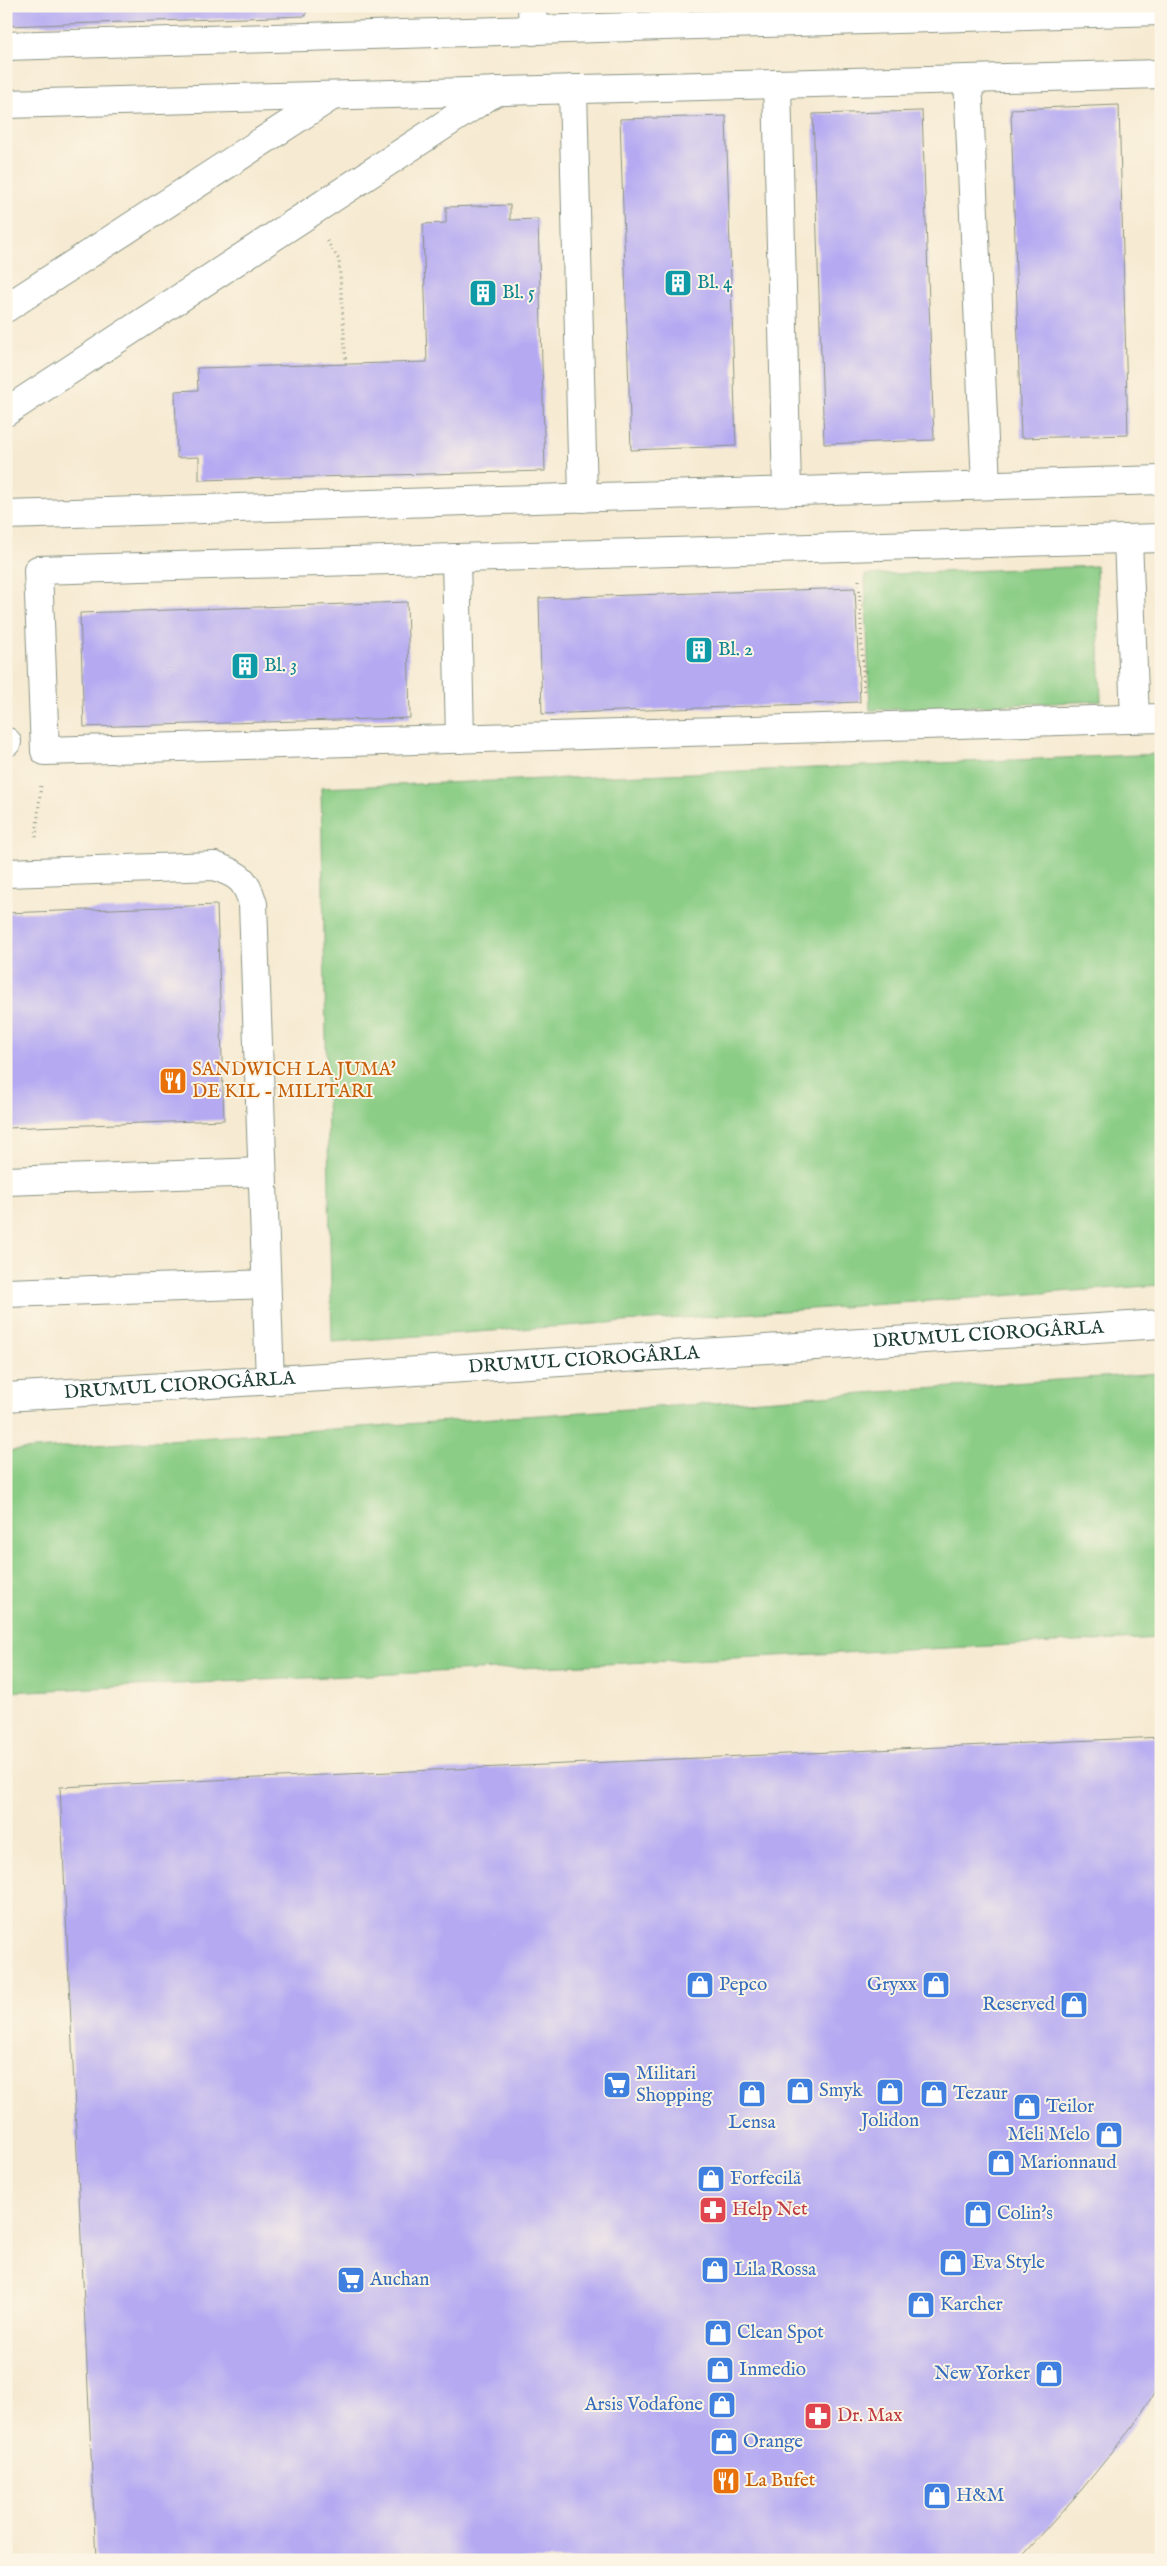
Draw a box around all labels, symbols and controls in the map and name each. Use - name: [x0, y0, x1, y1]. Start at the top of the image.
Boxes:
- building icon: Bl. 4: [663, 268, 693, 298]
- place label: Bl. 4: [697, 271, 733, 295]
- building icon: Bl. 5: [468, 278, 498, 308]
- place label: Bl. 5: [502, 281, 535, 305]
- building icon: Bl. 2: [684, 635, 714, 665]
- place label: Bl. 2: [718, 638, 753, 662]
- building icon: Bl. 3: [230, 651, 260, 681]
- place label: Bl. 3: [264, 654, 297, 678]
- place label: SANDWICH LA JUMA' DE KIL - MILITARI: [192, 1058, 396, 1104]
- restaurant icon: SANDWICH LA JUMA' DE KIL - MILITARI: [158, 1066, 188, 1096]
- street label: DRUMUL CIOROGÂRLA: [872, 1316, 1106, 1354]
- street label: DRUMUL CIOROGÂRLA: [467, 1341, 701, 1380]
- street label: DRUMUL CIOROGÂRLA: [63, 1367, 297, 1405]
- shop icon: Pepco: [685, 1970, 715, 2000]
- shop icon: Gryxx: [921, 1970, 951, 2000]
- place label: Pepco: [719, 1973, 767, 1997]
- place label: Gryxx: [867, 1973, 917, 1997]
- shop icon: Reserved: [1059, 1990, 1089, 2020]
- place label: Reserved: [982, 1993, 1056, 2017]
- place label: Militari Shopping: [636, 2062, 713, 2108]
- supermarket icon: Militari Shopping: [602, 2070, 632, 2100]
- shop icon: Smyk: [785, 2076, 815, 2106]
- shop icon: Jolidon: [875, 2077, 905, 2107]
- shop icon: Lensa: [737, 2079, 767, 2109]
- place label: Smyk: [819, 2079, 863, 2103]
- shop icon: Tezaur: [919, 2079, 949, 2109]
- place label: Tezaur: [953, 2082, 1008, 2106]
- shop icon: Teilor: [1012, 2092, 1042, 2122]
- place label: Teilor: [1046, 2095, 1094, 2119]
- place label: Jolidon: [859, 2109, 919, 2133]
- place label: Lensa: [728, 2111, 776, 2135]
- shop icon: Meli Melo: [1094, 2120, 1124, 2150]
- place label: Meli Melo: [1007, 2123, 1090, 2147]
- shop icon: Marionnaud: [986, 2148, 1016, 2178]
- place label: Marionnaud: [1020, 2151, 1118, 2175]
- shop icon: Forfecilă: [696, 2164, 726, 2194]
- place label: Forfecilă: [730, 2167, 802, 2191]
- pharmacy icon: Help Net: [698, 2195, 728, 2225]
- place label: Help Net: [732, 2198, 808, 2222]
- shop icon: Colin's: [963, 2199, 993, 2229]
- place label: Colin's: [997, 2202, 1053, 2226]
- shop icon: Eva Style: [938, 2248, 968, 2278]
- place label: Eva Style: [972, 2251, 1045, 2275]
- shop icon: Lila Rossa: [700, 2255, 730, 2285]
- place label: Lila Rossa: [734, 2258, 817, 2282]
- supermarket icon: Auchan: [336, 2265, 366, 2295]
- place label: Auchan: [369, 2268, 429, 2292]
- shop icon: Karcher: [906, 2290, 936, 2320]
- place label: Karcher: [940, 2293, 1003, 2317]
- shop icon: Clean Spot: [703, 2318, 733, 2348]
- place label: Clean Spot: [737, 2321, 824, 2345]
- shop icon: Inmedio: [705, 2355, 735, 2385]
- place label: Inmedio: [739, 2358, 806, 2382]
- shop icon: New Yorker: [1034, 2359, 1064, 2389]
- place label: New Yorker: [934, 2362, 1030, 2386]
- shop icon: Arsis Vodafone: [707, 2390, 737, 2420]
- place label: Arsis Vodafone: [584, 2393, 703, 2417]
- pharmacy icon: Dr. Max: [803, 2401, 833, 2431]
- place label: Dr. Max: [837, 2404, 903, 2428]
- shop icon: Orange: [709, 2427, 739, 2457]
- place label: Orange: [743, 2430, 803, 2454]
- restaurant icon: La Bufet: [711, 2466, 741, 2496]
- place label: La Bufet: [745, 2469, 816, 2493]
- shop icon: H&M: [922, 2481, 952, 2511]
- place label: H&M: [956, 2484, 1005, 2508]

